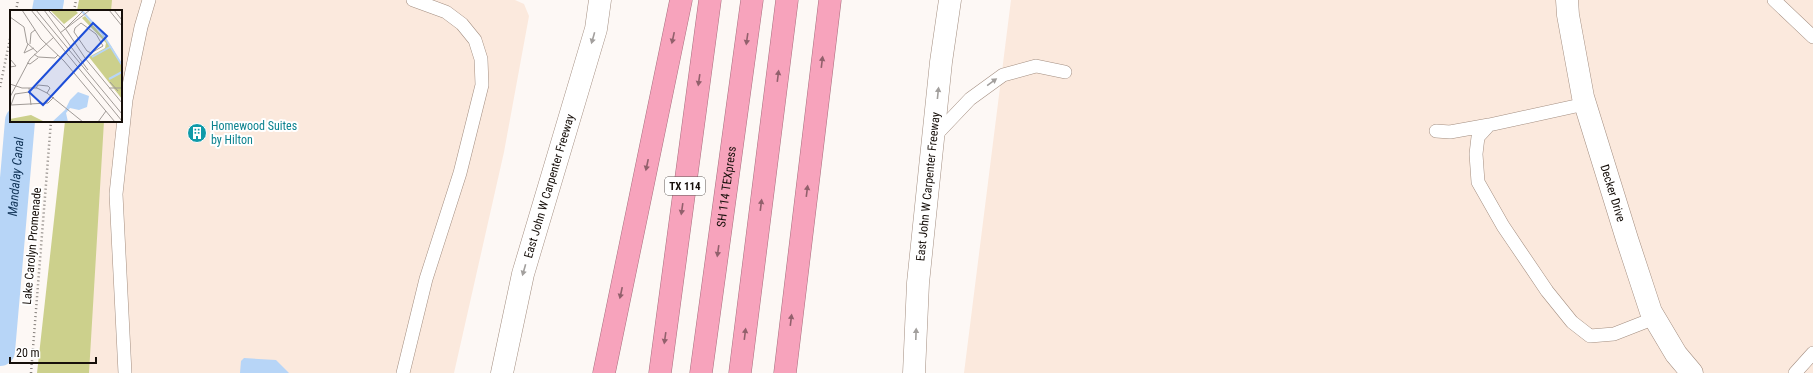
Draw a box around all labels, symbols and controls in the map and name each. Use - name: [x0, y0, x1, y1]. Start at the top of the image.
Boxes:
- inset map: [10, 10, 122, 122]
- one-way arrow: [670, 32, 676, 44]
- one-way arrow: [590, 33, 596, 45]
- one-way arrow: [744, 33, 750, 45]
- one-way arrow: [819, 56, 825, 68]
- one-way arrow: [775, 70, 781, 82]
- one-way arrow: [696, 74, 702, 86]
- one-way arrow: [987, 78, 998, 87]
- one-way arrow: [935, 87, 941, 99]
- street label: East John W Carpenter Freeway: [913, 111, 943, 262]
- street label: East John W Carpenter Freeway: [521, 112, 577, 260]
- place label: Homewood Suites by Hilton: [211, 119, 297, 147]
- building icon: Homewood Suites by Hilton: [186, 122, 208, 144]
- water label: Mandalay Canal: [5, 135, 27, 217]
- street label: SH 114 TEXpress: [714, 145, 739, 228]
- one-way arrow: [644, 159, 650, 172]
- street label: Decker Drive: [1597, 163, 1628, 224]
- road number: TX 114: [665, 177, 705, 195]
- one-way arrow: [804, 185, 810, 197]
- street label: Lake Carolyn Promenade: [20, 186, 44, 305]
- one-way arrow: [758, 199, 765, 211]
- one-way arrow: [679, 203, 685, 215]
- one-way arrow: [715, 245, 721, 257]
- one-way arrow: [521, 265, 527, 277]
- one-way arrow: [617, 287, 623, 299]
- one-way arrow: [788, 314, 794, 326]
- one-way arrow: [913, 327, 919, 340]
- one-way arrow: [742, 328, 748, 340]
- one-way arrow: [662, 332, 668, 344]
- scale bar: [10, 339, 96, 365]
- text: 20 m: [16, 346, 40, 360]

